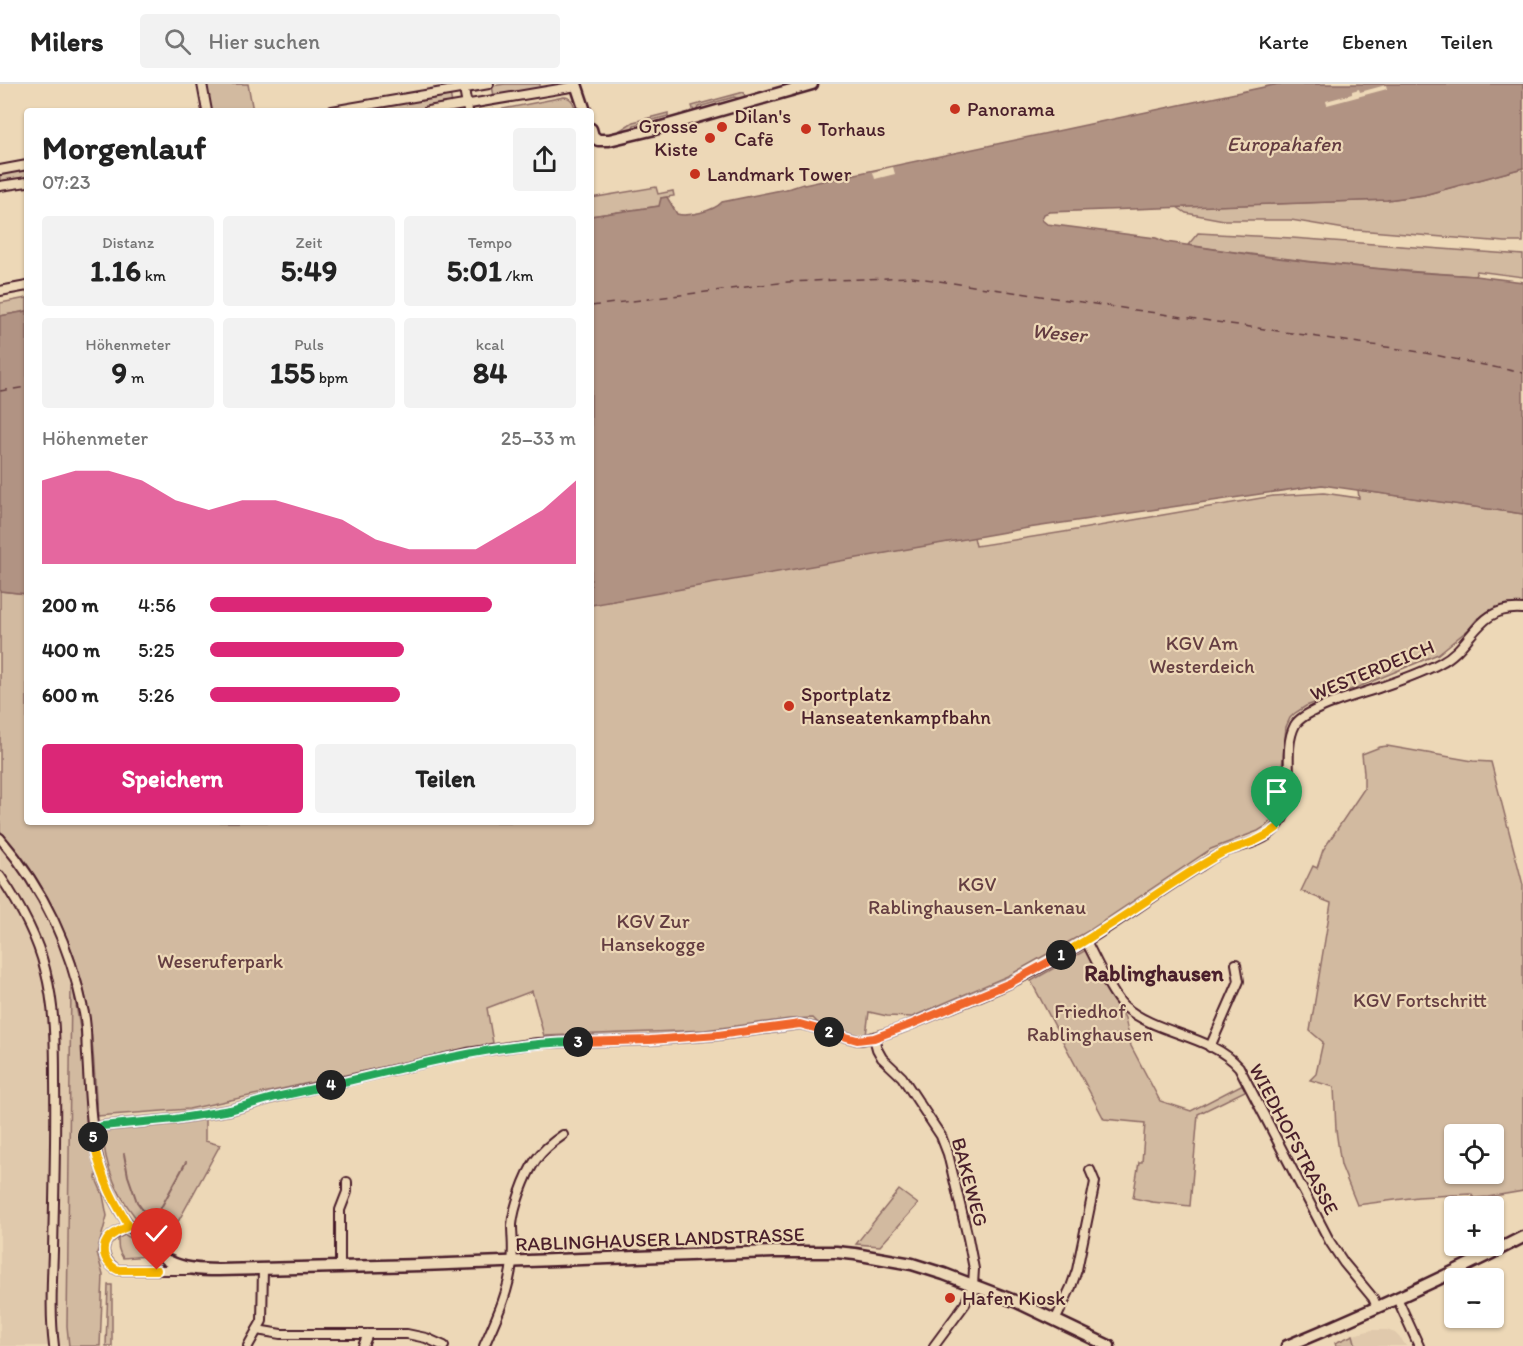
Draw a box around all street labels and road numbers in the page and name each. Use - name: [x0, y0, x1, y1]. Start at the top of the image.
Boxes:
- street label: WESTERDEICH: [1306, 634, 1438, 706]
- street label: WIEDHOFSTRASSE: [1244, 1059, 1344, 1219]
- street label: BAKEWEG: [947, 1135, 993, 1229]
- street label: RABLINGHAUSER LANDSTRASSE: [515, 1222, 805, 1256]

